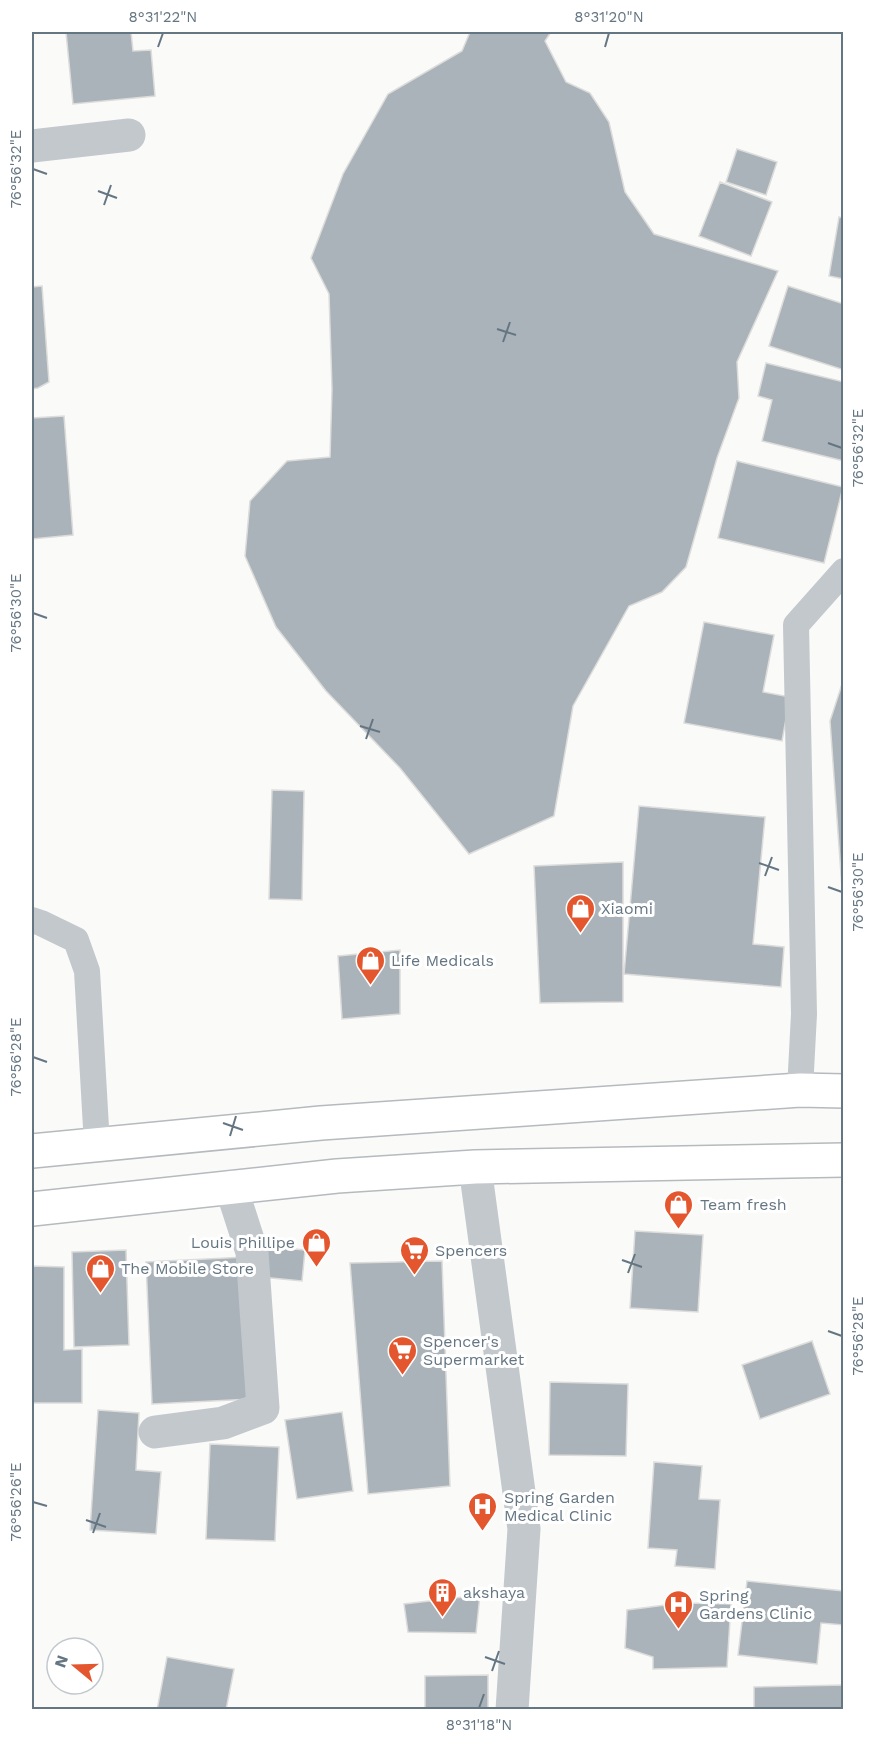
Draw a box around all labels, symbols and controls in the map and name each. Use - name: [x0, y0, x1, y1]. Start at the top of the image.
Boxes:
- text: 8°31'22"N: [129, 8, 197, 26]
- text: 8°31'20"N: [574, 8, 644, 26]
- text: 76°56'32"E: [7, 130, 25, 208]
- text: 76°56'32"E: [849, 409, 867, 487]
- text: 76°56'30"E: [7, 573, 25, 653]
- text: 76°56'30"E: [849, 852, 867, 932]
- shop icon: Xiaomi: [564, 892, 596, 934]
- place label: Xiaomi: [601, 899, 653, 918]
- shop icon: Life Medicals: [354, 944, 386, 986]
- place label: Life Medicals: [391, 951, 494, 970]
- text: 76°56'28"E: [7, 1017, 25, 1097]
- shop icon: Team fresh: [663, 1188, 695, 1230]
- place label: Team fresh: [700, 1195, 787, 1214]
- shop icon: Louis Phillipe: [300, 1226, 332, 1268]
- place label: Louis Phillipe: [191, 1233, 295, 1252]
- supermarket icon: Spencers: [398, 1234, 430, 1276]
- place label: Spencers: [435, 1241, 507, 1260]
- shop icon: The Mobile Store: [84, 1252, 116, 1294]
- place label: The Mobile Store: [121, 1259, 254, 1278]
- text: 76°56'28"E: [849, 1296, 867, 1376]
- place label: Spencer's Supermarket: [423, 1332, 524, 1369]
- supermarket icon: Spencer's Supermarket: [386, 1334, 418, 1376]
- text: 76°56'26"E: [7, 1463, 25, 1541]
- place label: Spring Garden Medical Clinic: [504, 1488, 615, 1525]
- hospital icon: Spring Garden Medical Clinic: [467, 1490, 499, 1532]
- building icon: akshaya: [426, 1576, 458, 1618]
- place label: akshaya: [463, 1583, 525, 1602]
- place label: Spring Gardens Clinic: [699, 1586, 812, 1623]
- hospital icon: Spring Gardens Clinic: [662, 1588, 694, 1630]
- north arrow: [45, 1636, 105, 1696]
- text: N: [50, 1653, 72, 1670]
- text: 8°31'18"N: [446, 1716, 512, 1734]

